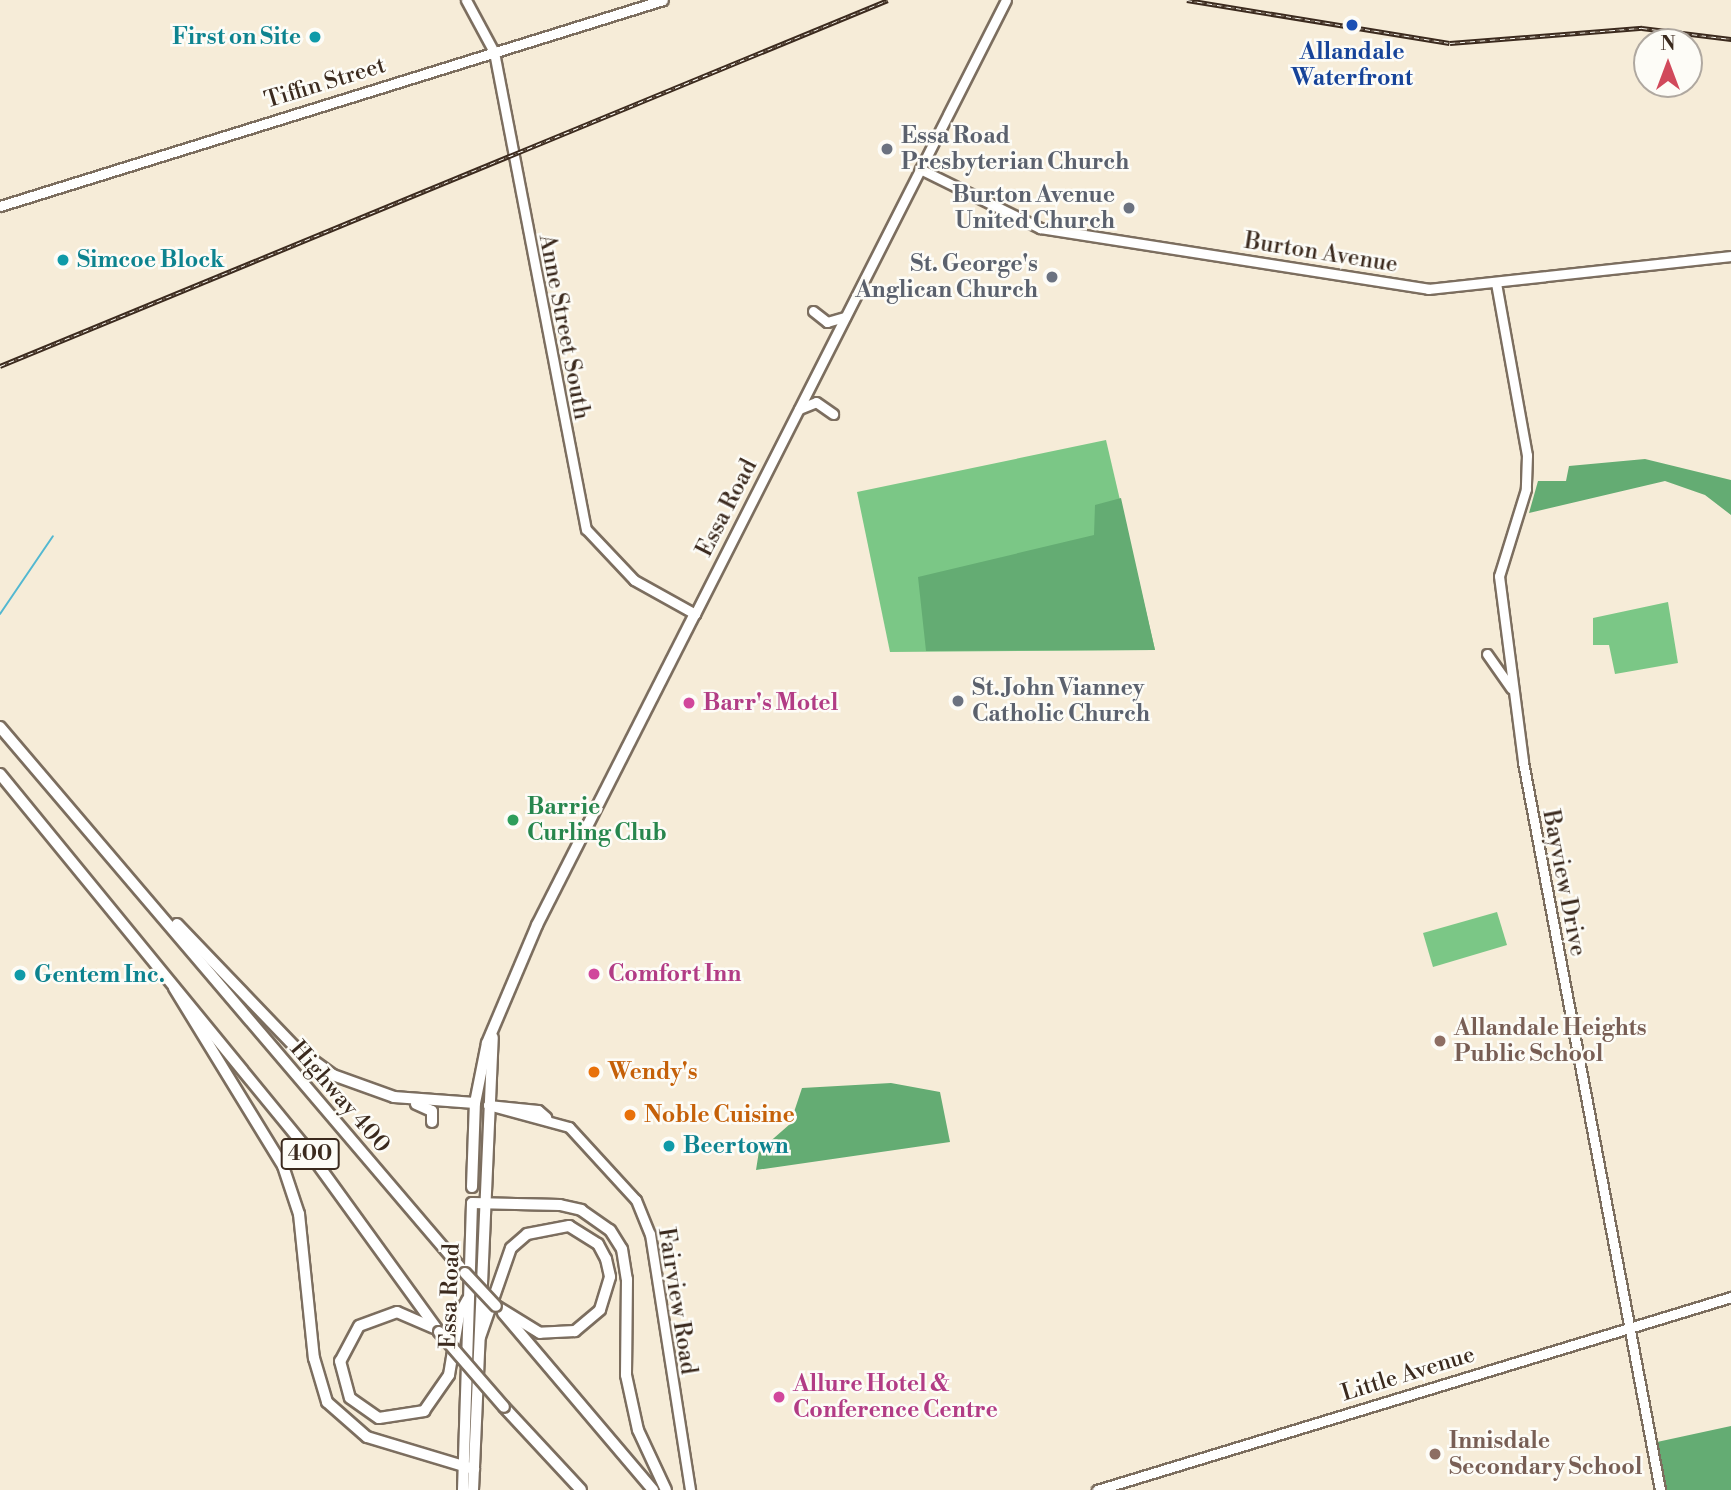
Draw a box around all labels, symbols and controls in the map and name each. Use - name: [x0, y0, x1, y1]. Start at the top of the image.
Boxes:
- marker: Allandale Waterfront: [1342, 15, 1362, 35]
- place label: First on Site: [172, 23, 301, 51]
- north arrow: [1633, 28, 1703, 98]
- marker: First on Site: [307, 29, 323, 45]
- text: N: [1660, 32, 1676, 56]
- place label: Allandale Waterfront: [1291, 38, 1413, 92]
- street label: Tiffin Street: [261, 52, 389, 114]
- place label: Essa Road Presbyterian Church: [901, 122, 1129, 176]
- marker: Essa Road Presbyterian Church: [879, 141, 895, 157]
- place label: Burton Avenue United Church: [952, 181, 1115, 235]
- marker: Burton Avenue United Church: [1121, 200, 1137, 216]
- street label: Burton Avenue: [1242, 227, 1400, 279]
- street label: Anne Street South: [533, 232, 595, 422]
- place label: Simcoe Block: [77, 246, 224, 274]
- place label: St. George's Anglican Church: [855, 250, 1038, 304]
- marker: Simcoe Block: [55, 252, 71, 268]
- marker: St. George's Anglican Church: [1044, 269, 1060, 285]
- street label: Essa Road: [691, 455, 763, 561]
- place label: St. John Vianney Catholic Church: [972, 674, 1150, 728]
- place label: Barr's Motel: [703, 689, 838, 717]
- marker: St. John Vianney Catholic Church: [950, 693, 966, 709]
- marker: Barr's Motel: [681, 695, 697, 711]
- place label: Barrie Curling Club: [527, 793, 667, 847]
- street label: Bayview Drive: [1536, 807, 1592, 959]
- marker: Barrie Curling Club: [505, 812, 521, 828]
- place label: Comfort Inn: [608, 960, 741, 988]
- place label: Gentem Inc.: [34, 961, 165, 989]
- marker: Comfort Inn: [586, 966, 602, 982]
- marker: Gentem Inc.: [12, 967, 28, 983]
- place label: Allandale Heights Public School: [1454, 1014, 1647, 1068]
- marker: Allandale Heights Public School: [1432, 1033, 1448, 1049]
- street label: Highway 400: [284, 1035, 396, 1159]
- place label: Wendy's: [608, 1058, 697, 1086]
- marker: Wendy's: [586, 1064, 602, 1080]
- place label: Noble Cuisine: [644, 1101, 795, 1129]
- marker: Noble Cuisine: [622, 1107, 638, 1123]
- place label: Beertown: [683, 1132, 789, 1160]
- road number: 400: [280, 1136, 340, 1172]
- marker: Beertown: [661, 1138, 677, 1154]
- street label: Fairview Road: [652, 1226, 702, 1376]
- street label: Essa Road: [434, 1243, 466, 1349]
- street label: Little Avenue: [1338, 1341, 1478, 1407]
- place label: Allure Hotel & Conference Centre: [793, 1370, 998, 1424]
- marker: Allure Hotel & Conference Centre: [771, 1389, 787, 1405]
- place label: Innisdale Secondary School: [1449, 1427, 1642, 1481]
- marker: Innisdale Secondary School: [1427, 1446, 1443, 1462]

